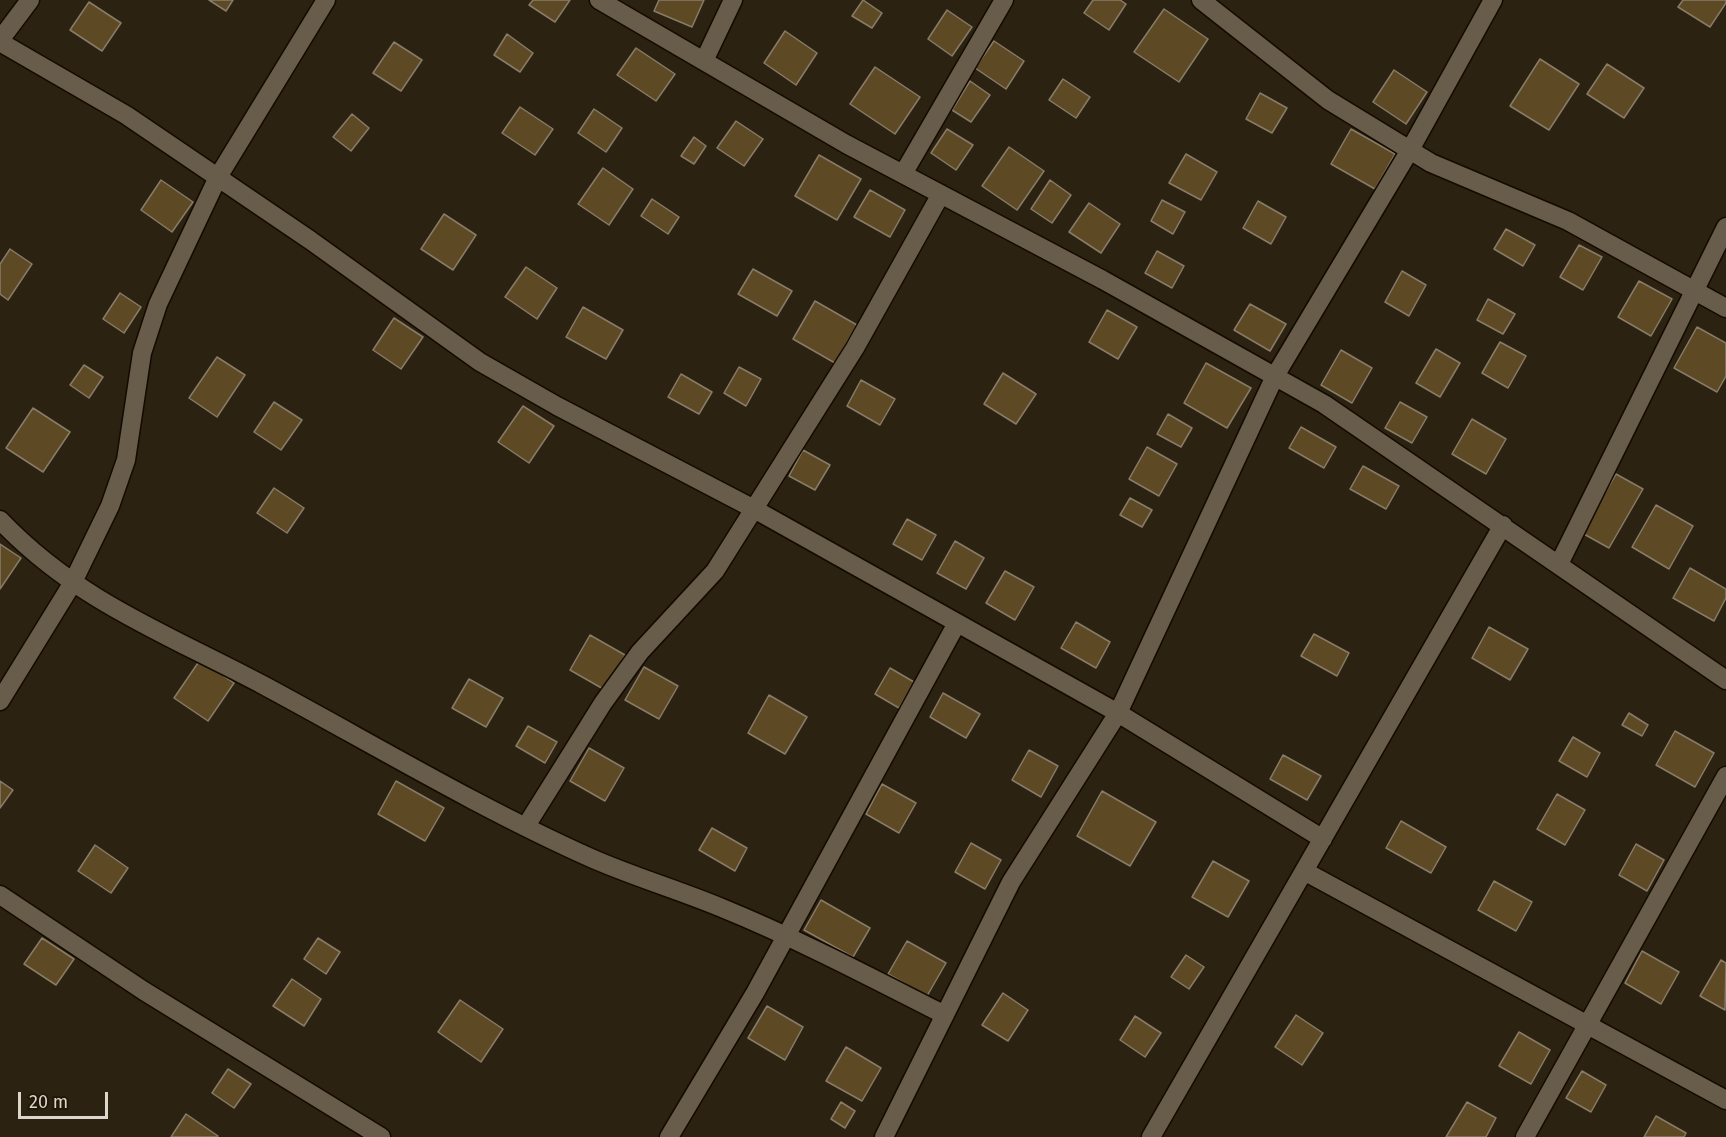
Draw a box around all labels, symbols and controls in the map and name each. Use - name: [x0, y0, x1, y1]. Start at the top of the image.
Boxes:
- scale bar: [21, 1080, 111, 1118]
- text: 20 m: [29, 1091, 68, 1113]

